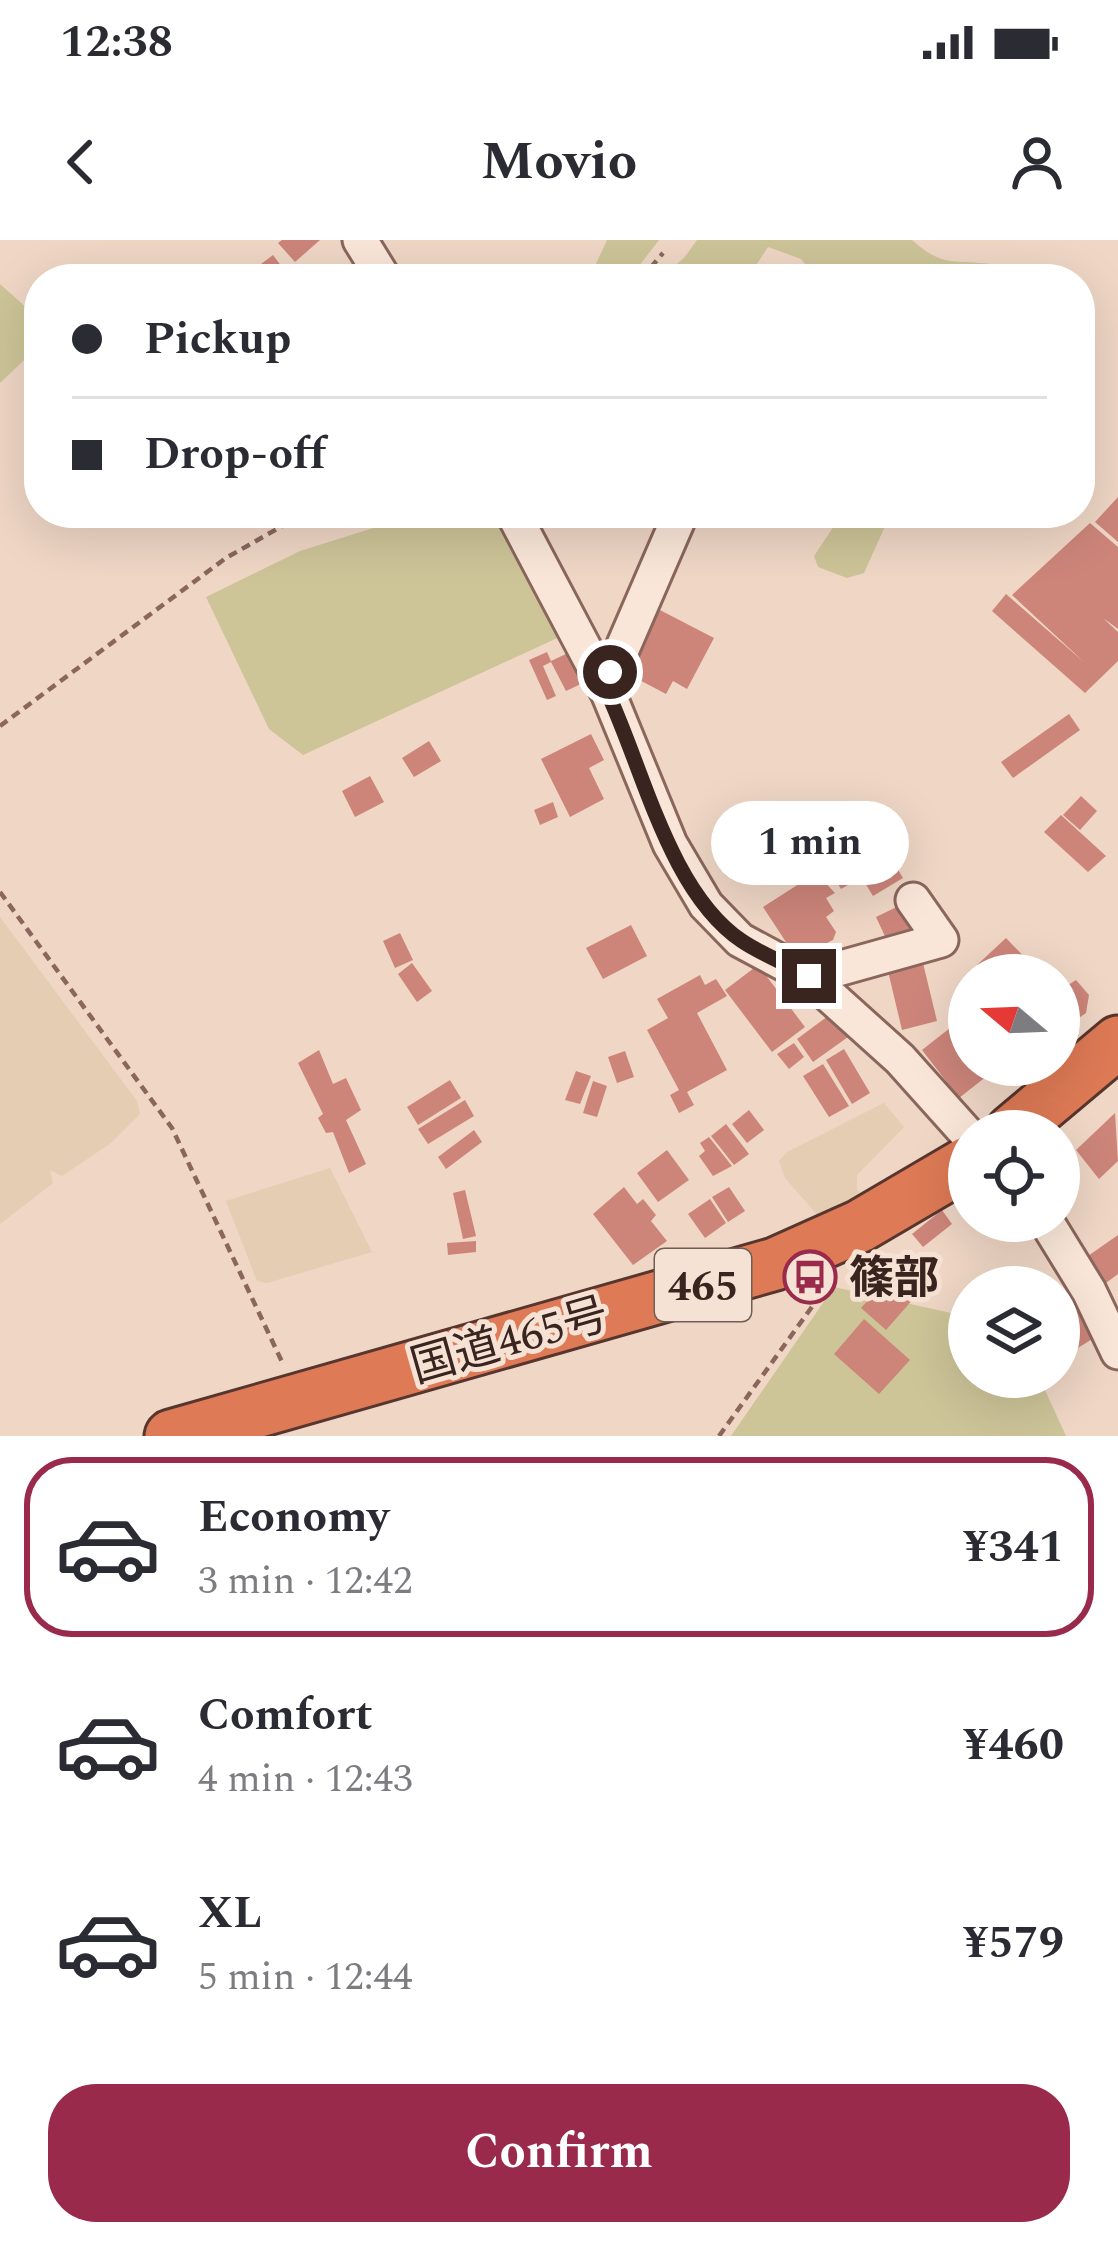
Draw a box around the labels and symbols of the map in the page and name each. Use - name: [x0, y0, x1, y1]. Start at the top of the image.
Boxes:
- route start: [583, 645, 637, 699]
- callout: 1 min: [710, 802, 908, 886]
- route end: [782, 949, 836, 1003]
- north arrow: [948, 954, 1080, 1086]
- place label: 篠部: [849, 1245, 939, 1314]
- road number: 465: [655, 1249, 751, 1321]
- bus stop icon: 篠部: [782, 1249, 838, 1305]
- street label: 国道465号: [403, 1280, 617, 1402]

